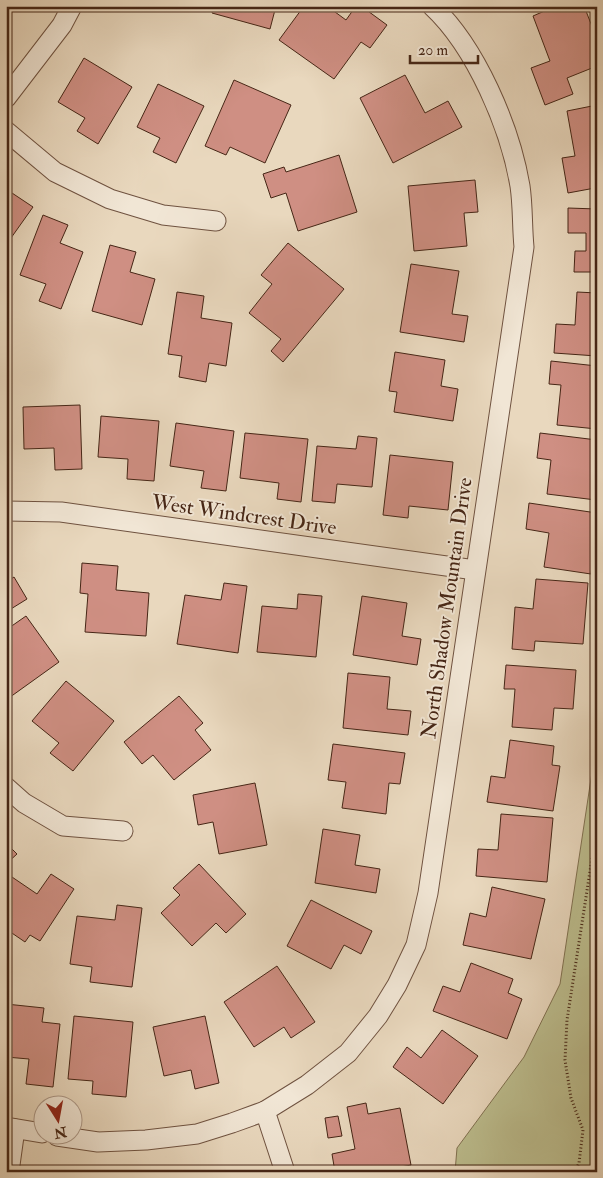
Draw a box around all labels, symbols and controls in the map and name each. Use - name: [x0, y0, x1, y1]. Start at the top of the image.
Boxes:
- scale bar: [410, 32, 478, 64]
- text: 20 m: [418, 41, 448, 60]
- street label: North Shadow Mountain Drive: [415, 475, 479, 740]
- street label: West Windcrest Drive: [149, 489, 338, 541]
- north arrow: [32, 1096, 82, 1146]
- text: N: [52, 1123, 69, 1142]

